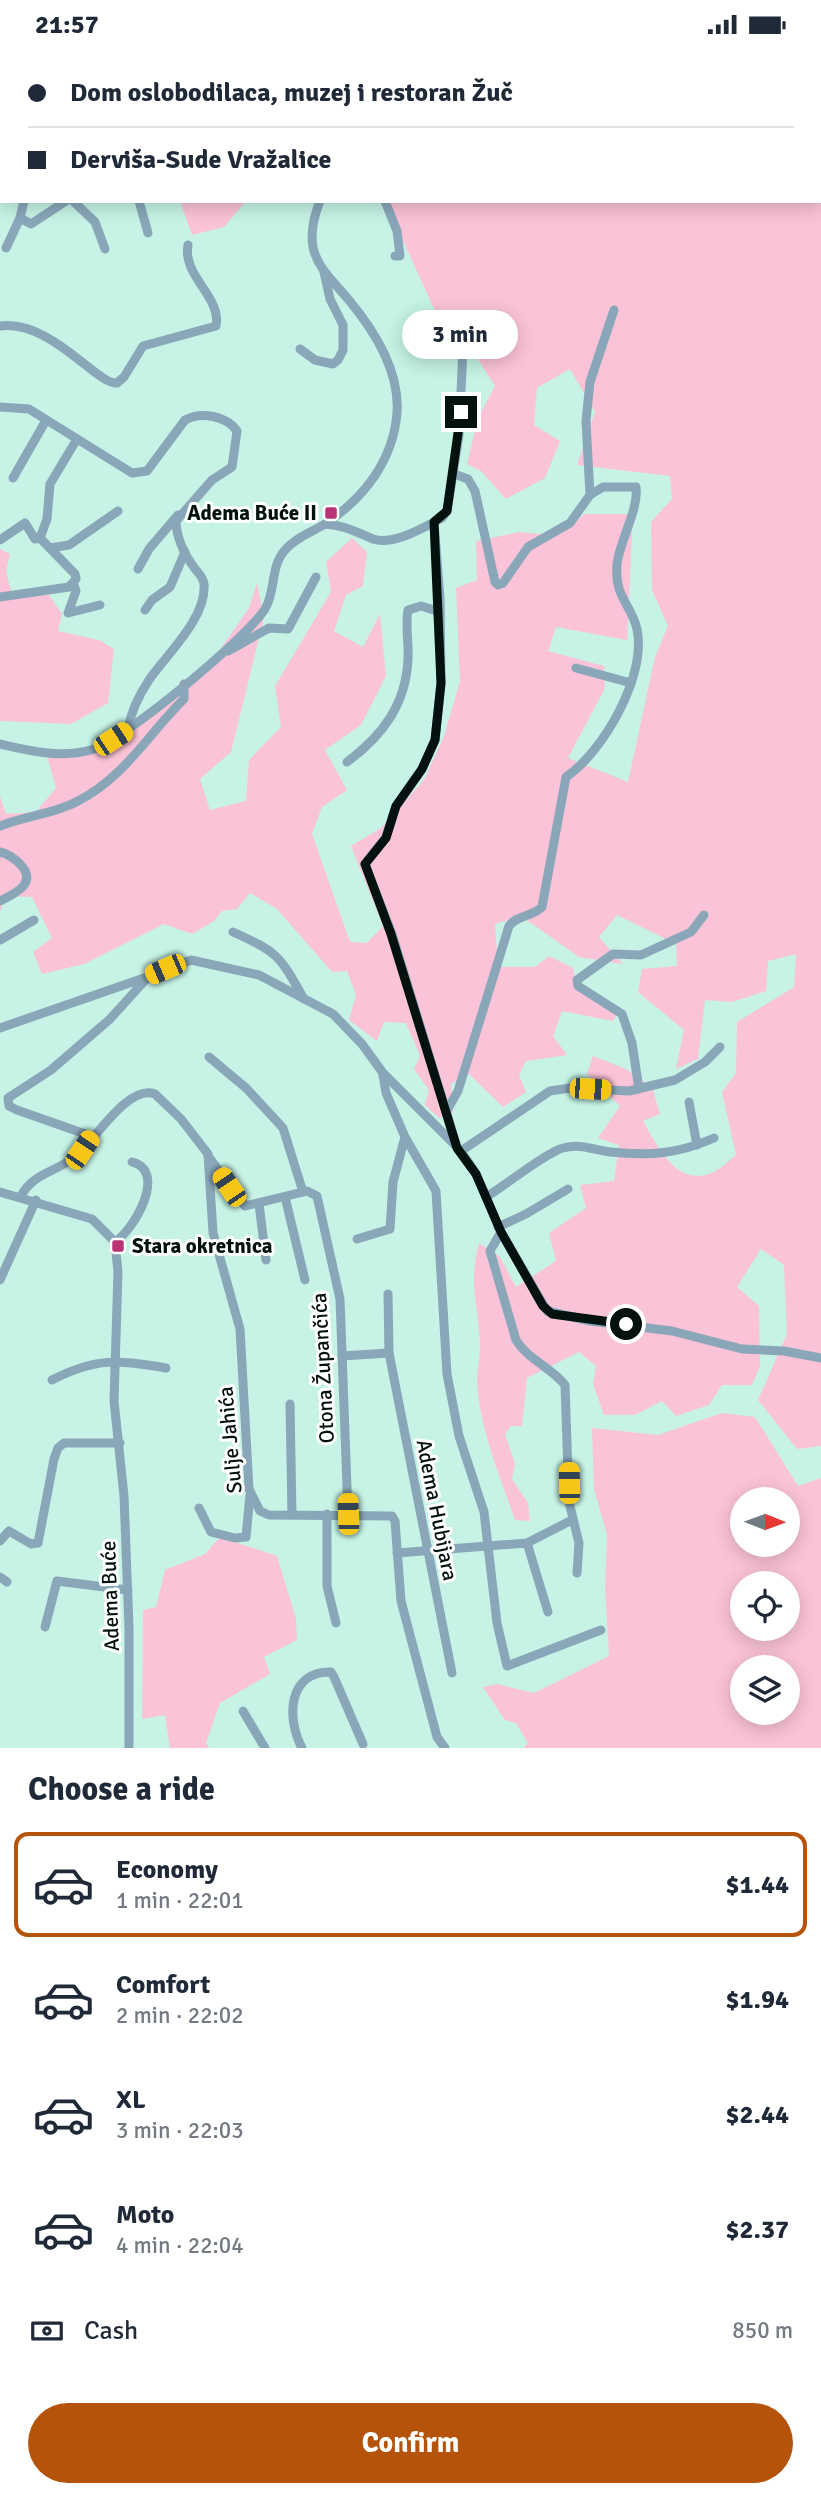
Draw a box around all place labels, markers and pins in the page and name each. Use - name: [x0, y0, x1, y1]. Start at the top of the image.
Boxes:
- place label: Adema Buće II: [187, 500, 317, 526]
- marker: Adema Buće II: [323, 505, 339, 521]
- place label: Stara okretnica: [132, 1233, 273, 1259]
- marker: Stara okretnica: [110, 1238, 126, 1254]

